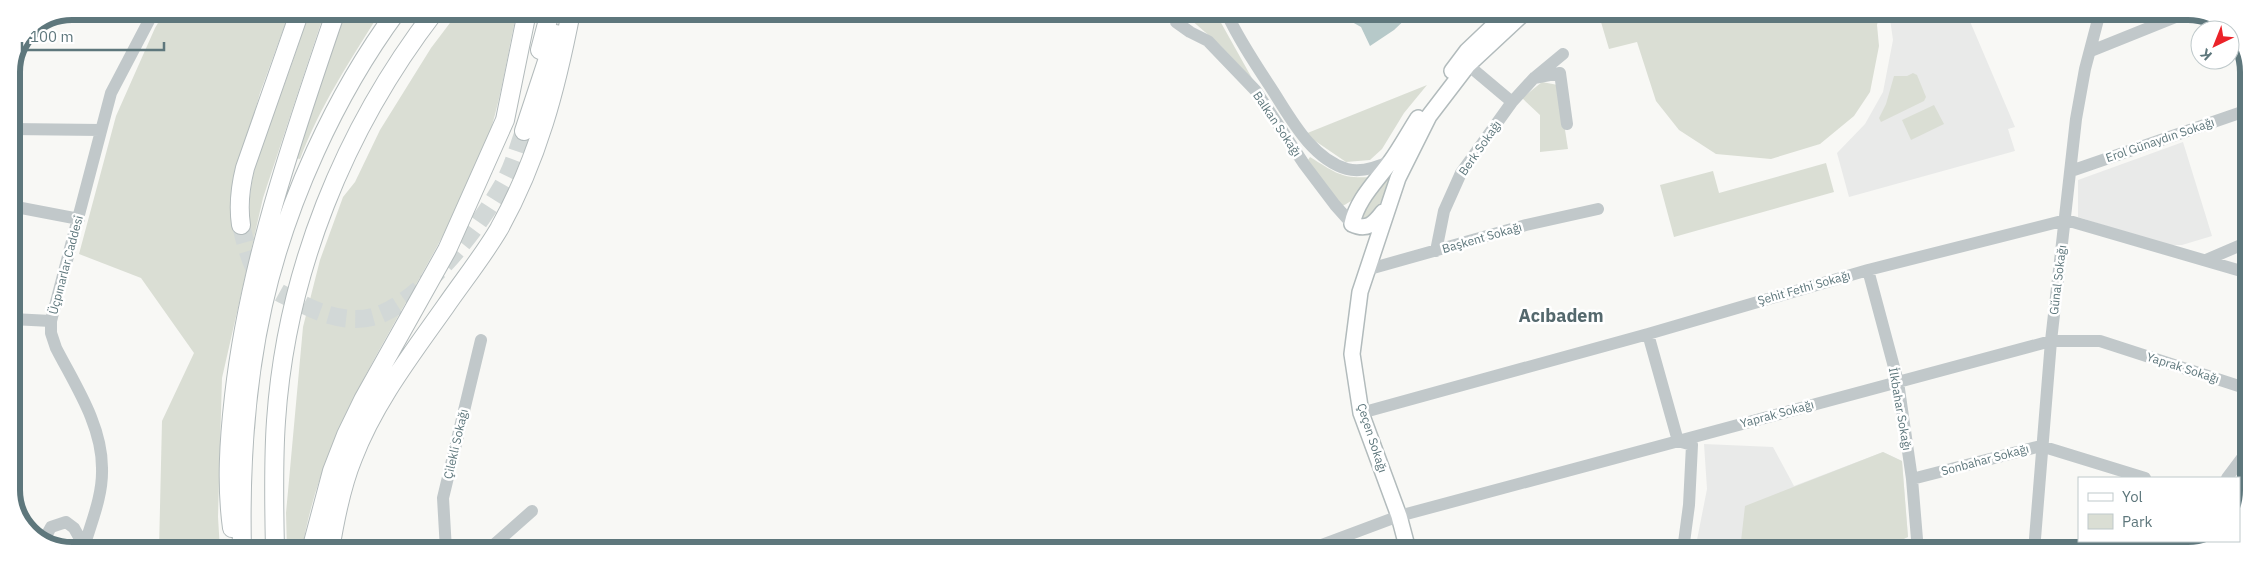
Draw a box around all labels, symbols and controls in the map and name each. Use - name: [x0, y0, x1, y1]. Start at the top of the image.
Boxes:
- scale bar: [22, 20, 165, 52]
- north arrow: [2190, 20, 2240, 70]
- text: 100 m: [30, 27, 74, 46]
- text: K: [2196, 44, 2216, 64]
- street label: Balkan Sokağı: [1250, 88, 1305, 159]
- street label: Erol Günaydın Sokağı: [2104, 114, 2216, 165]
- street label: Berk Sokağı: [1455, 117, 1504, 178]
- street label: Üçpınarlar Caddesi: [45, 214, 86, 316]
- street label: Başkent Sokağı: [1440, 219, 1524, 256]
- street label: Günal Sokağı: [2046, 244, 2069, 316]
- street label: Şehit Fethi Sokağı: [1756, 267, 1852, 308]
- district label: Acıbadem: [1518, 304, 1604, 327]
- street label: Yaprak Sokağı: [2145, 349, 2221, 386]
- street label: İlkbahar Sokağı: [1886, 366, 1915, 452]
- street label: Yaprak Sokağı: [1738, 396, 1815, 431]
- street label: Çeçen Sokağı: [1354, 401, 1391, 474]
- street label: Çilekli Sokağı: [440, 407, 471, 480]
- street label: Sonbahar Sokağı: [1939, 441, 2030, 478]
- legend: [2078, 477, 2240, 542]
- text: Yol: [2122, 487, 2143, 506]
- text: Park: [2122, 512, 2152, 531]

